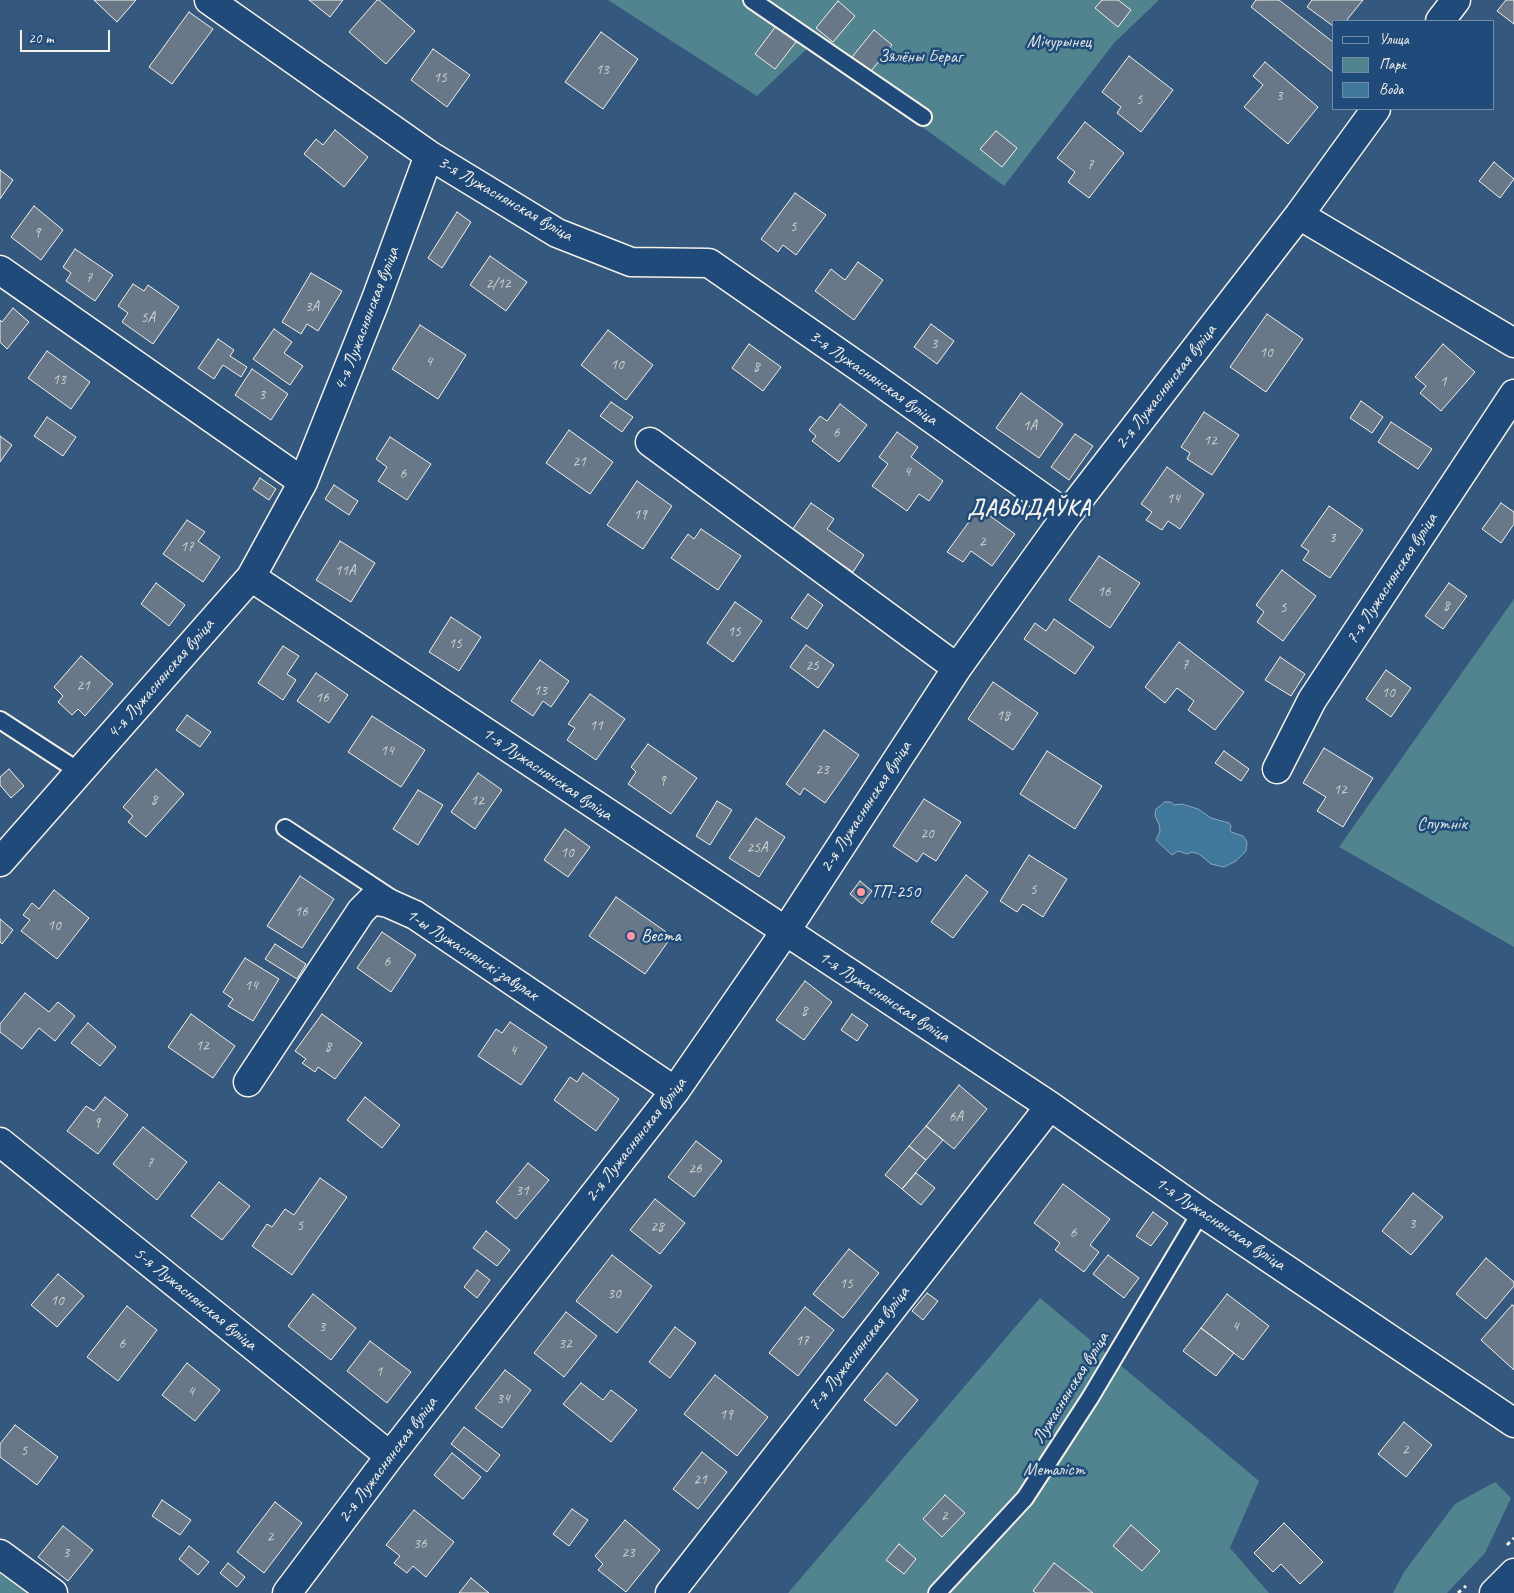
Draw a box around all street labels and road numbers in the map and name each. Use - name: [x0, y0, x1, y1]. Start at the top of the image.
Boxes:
- street label: 3-я Лужаснянская вуліца: [434, 152, 576, 246]
- street label: 4-я Лужаснянская вуліца: [330, 244, 404, 394]
- street label: 2-я Лужаснянская вуліца: [1111, 320, 1221, 454]
- street label: 3-я Лужаснянская вуліца: [804, 325, 942, 431]
- street label: 7-я Лужаснянская вуліца: [1341, 509, 1443, 649]
- street label: 4-я Лужаснянская вуліца: [103, 614, 219, 744]
- street label: 1-я Лужаснянская вуліца: [478, 722, 616, 826]
- street label: 2-я Лужаснянская вуліца: [815, 737, 917, 877]
- street label: 1-ы Лужаснянскі завулак: [402, 904, 542, 1006]
- street label: 1-я Лужаснянская вуліца: [814, 946, 954, 1048]
- street label: 2-я Лужаснянская вуліца: [581, 1073, 691, 1207]
- street label: 1-я Лужаснянская вуліца: [1151, 1172, 1289, 1276]
- street label: 5-я Лужаснянская вуліца: [129, 1243, 261, 1355]
- street label: 7-я Лужаснянская вуліца: [804, 1282, 914, 1416]
- street label: Лужаснянская вуліца: [1028, 1328, 1114, 1448]
- street label: 2-я Лужаснянская вуліца: [334, 1393, 442, 1527]

